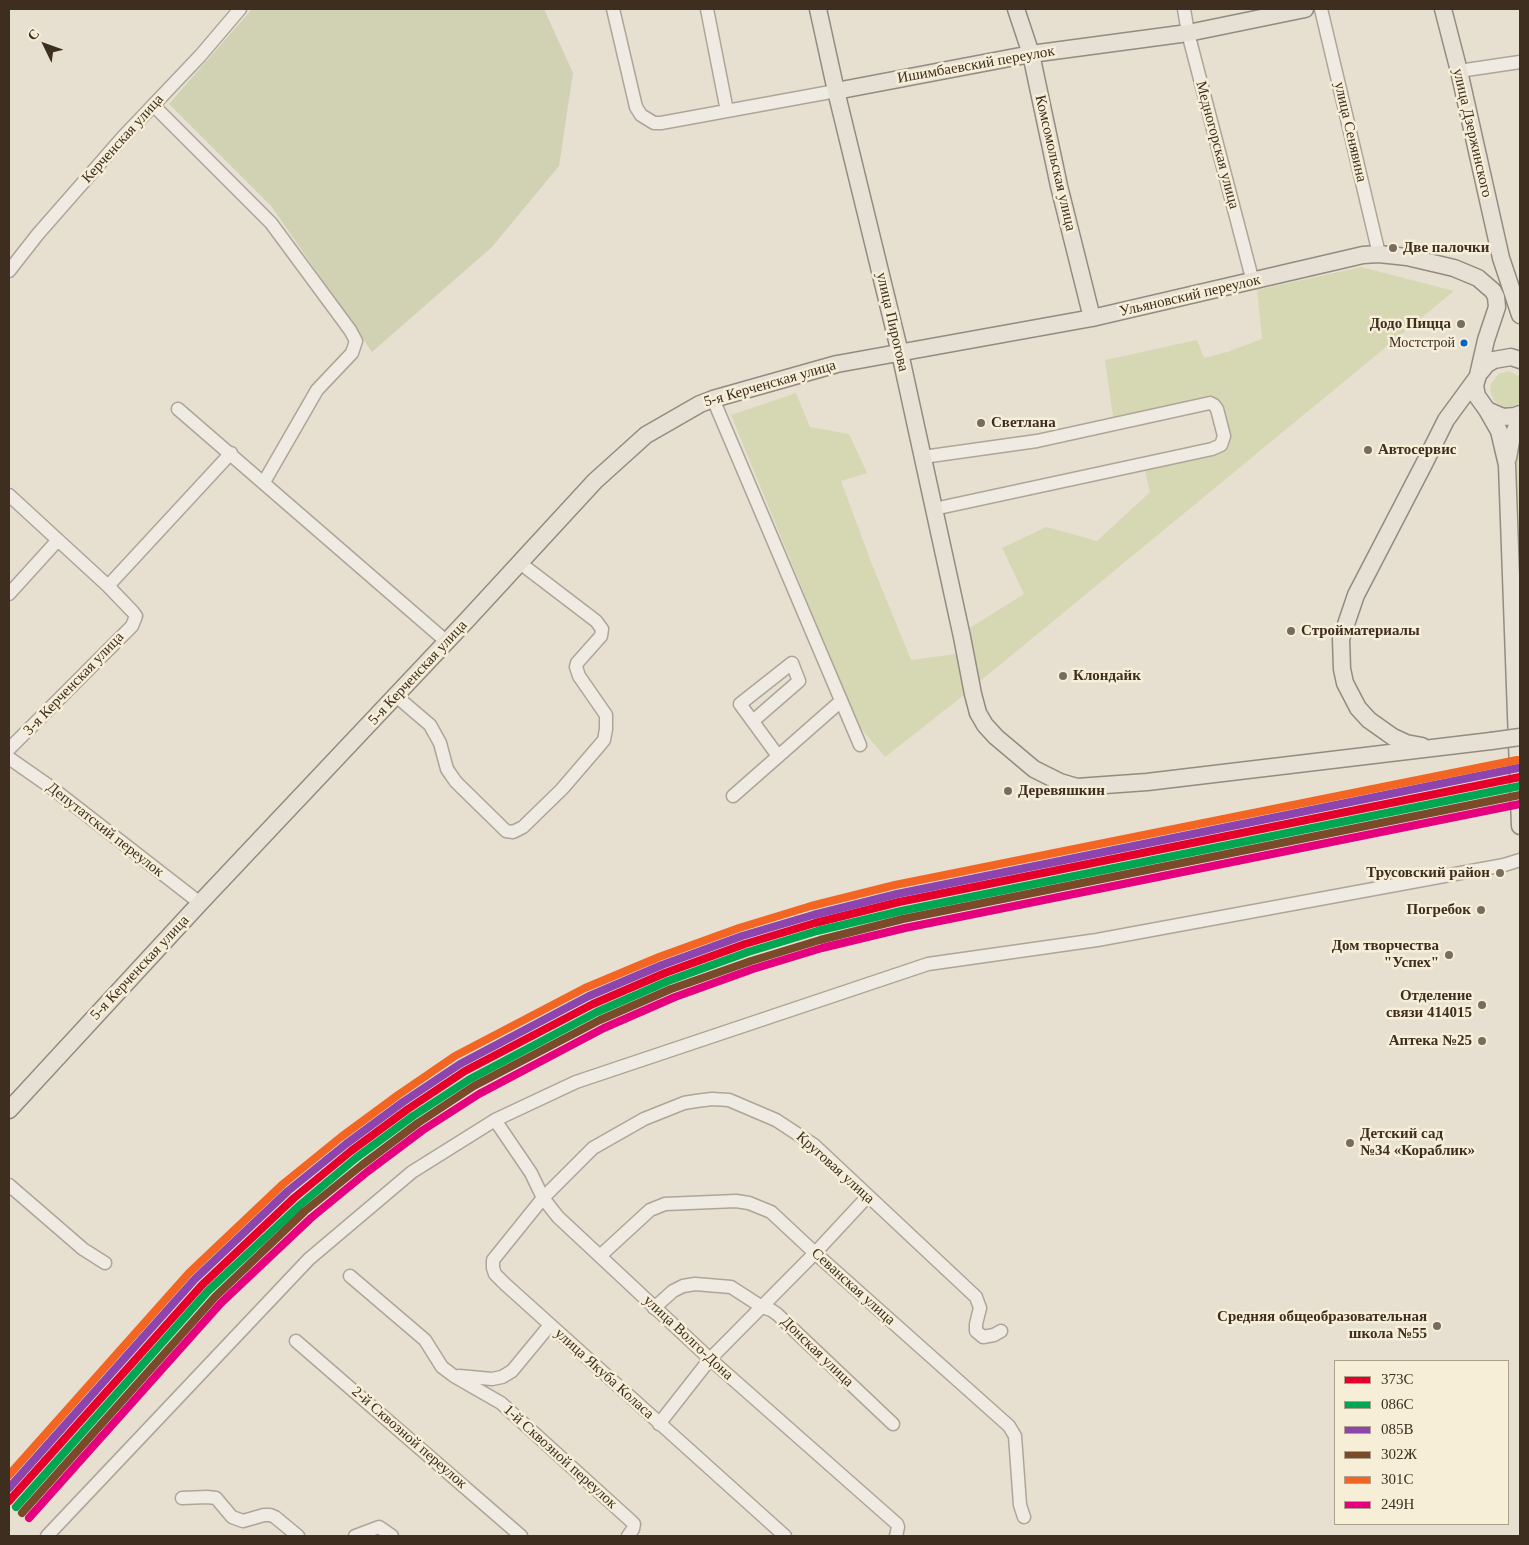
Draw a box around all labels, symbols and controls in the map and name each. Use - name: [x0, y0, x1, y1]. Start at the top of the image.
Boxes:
- north arrow: [20, 20, 70, 70]
- text: С: [25, 26, 42, 43]
- street label: Ишимбаевский переулок: [896, 42, 1056, 88]
- street label: улица Дзержинского: [1448, 67, 1496, 199]
- street label: Медногорская улица: [1191, 79, 1243, 211]
- street label: улица Сенявина: [1330, 80, 1370, 184]
- street label: Керченская улица: [78, 91, 168, 187]
- street label: Комсомольская улица: [1031, 93, 1079, 233]
- place label: Две палочки: [1403, 239, 1489, 257]
- marker: Две палочки: [1387, 242, 1399, 254]
- street label: улица Пирогова: [872, 271, 912, 373]
- street label: Ульяновский переулок: [1118, 271, 1262, 321]
- place label: Додо Пицца: [1370, 315, 1451, 333]
- marker: Додо Пицца: [1455, 318, 1467, 330]
- place label: Мостстрой: [1389, 335, 1455, 351]
- marker: Мостстрой: [1459, 338, 1469, 348]
- street label: 5-я Керченская улица: [702, 357, 838, 411]
- place label: Светлана: [991, 414, 1056, 432]
- marker: Светлана: [975, 417, 987, 429]
- place label: Автосервис: [1378, 441, 1456, 459]
- marker: Автосервис: [1362, 444, 1374, 456]
- street label: 5-я Керченская улица: [365, 617, 471, 729]
- place label: Стройматериалы: [1301, 622, 1420, 640]
- marker: Стройматериалы: [1285, 625, 1297, 637]
- street label: 3-я Керченская улица: [20, 629, 128, 739]
- place label: Клондайк: [1073, 667, 1141, 685]
- marker: Клондайк: [1057, 670, 1069, 682]
- street label: Депутатский переулок: [43, 779, 167, 881]
- place label: Деревяшкин: [1018, 782, 1105, 800]
- marker: Деревяшкин: [1002, 785, 1014, 797]
- place label: Трусовский район: [1366, 864, 1490, 882]
- marker: Трусовский район: [1494, 867, 1506, 879]
- place label: Погребок: [1407, 901, 1471, 919]
- marker: Погребок: [1475, 904, 1487, 916]
- street label: 5-я Керченская улица: [87, 912, 193, 1024]
- place label: Дом творчества "Успех": [1332, 937, 1439, 972]
- marker: Дом творчества "Успех": [1443, 949, 1455, 961]
- place label: Отделение связи 414015: [1386, 987, 1472, 1022]
- marker: Отделение связи 414015: [1476, 999, 1488, 1011]
- place label: Аптека №25: [1389, 1032, 1472, 1050]
- marker: Аптека №25: [1476, 1035, 1488, 1047]
- place label: Детский сад №34 «Кораблик»: [1360, 1125, 1475, 1160]
- street label: Круговая улица: [792, 1128, 878, 1208]
- marker: Детский сад №34 «Кораблик»: [1344, 1137, 1356, 1149]
- street label: Севанская улица: [807, 1245, 899, 1329]
- street label: улица Волго-Дона: [639, 1292, 737, 1384]
- place label: Средняя общеобразовательная школа №55: [1217, 1308, 1427, 1343]
- street label: Донская улица: [777, 1313, 857, 1391]
- marker: Средняя общеобразовательная школа №55: [1431, 1320, 1443, 1332]
- street label: улица Якуба Коласа: [551, 1325, 657, 1423]
- legend: [1334, 1360, 1509, 1525]
- text: 373C: [1381, 1371, 1414, 1387]
- street label: 2-й Сквозной переулок: [348, 1383, 470, 1493]
- text: 086С: [1381, 1396, 1414, 1412]
- street label: 1-й Сквозной переулок: [499, 1401, 621, 1513]
- text: 085В: [1381, 1421, 1414, 1437]
- text: 302Ж: [1381, 1446, 1417, 1462]
- text: 301С: [1381, 1471, 1414, 1487]
- text: 249Н: [1381, 1496, 1414, 1512]

